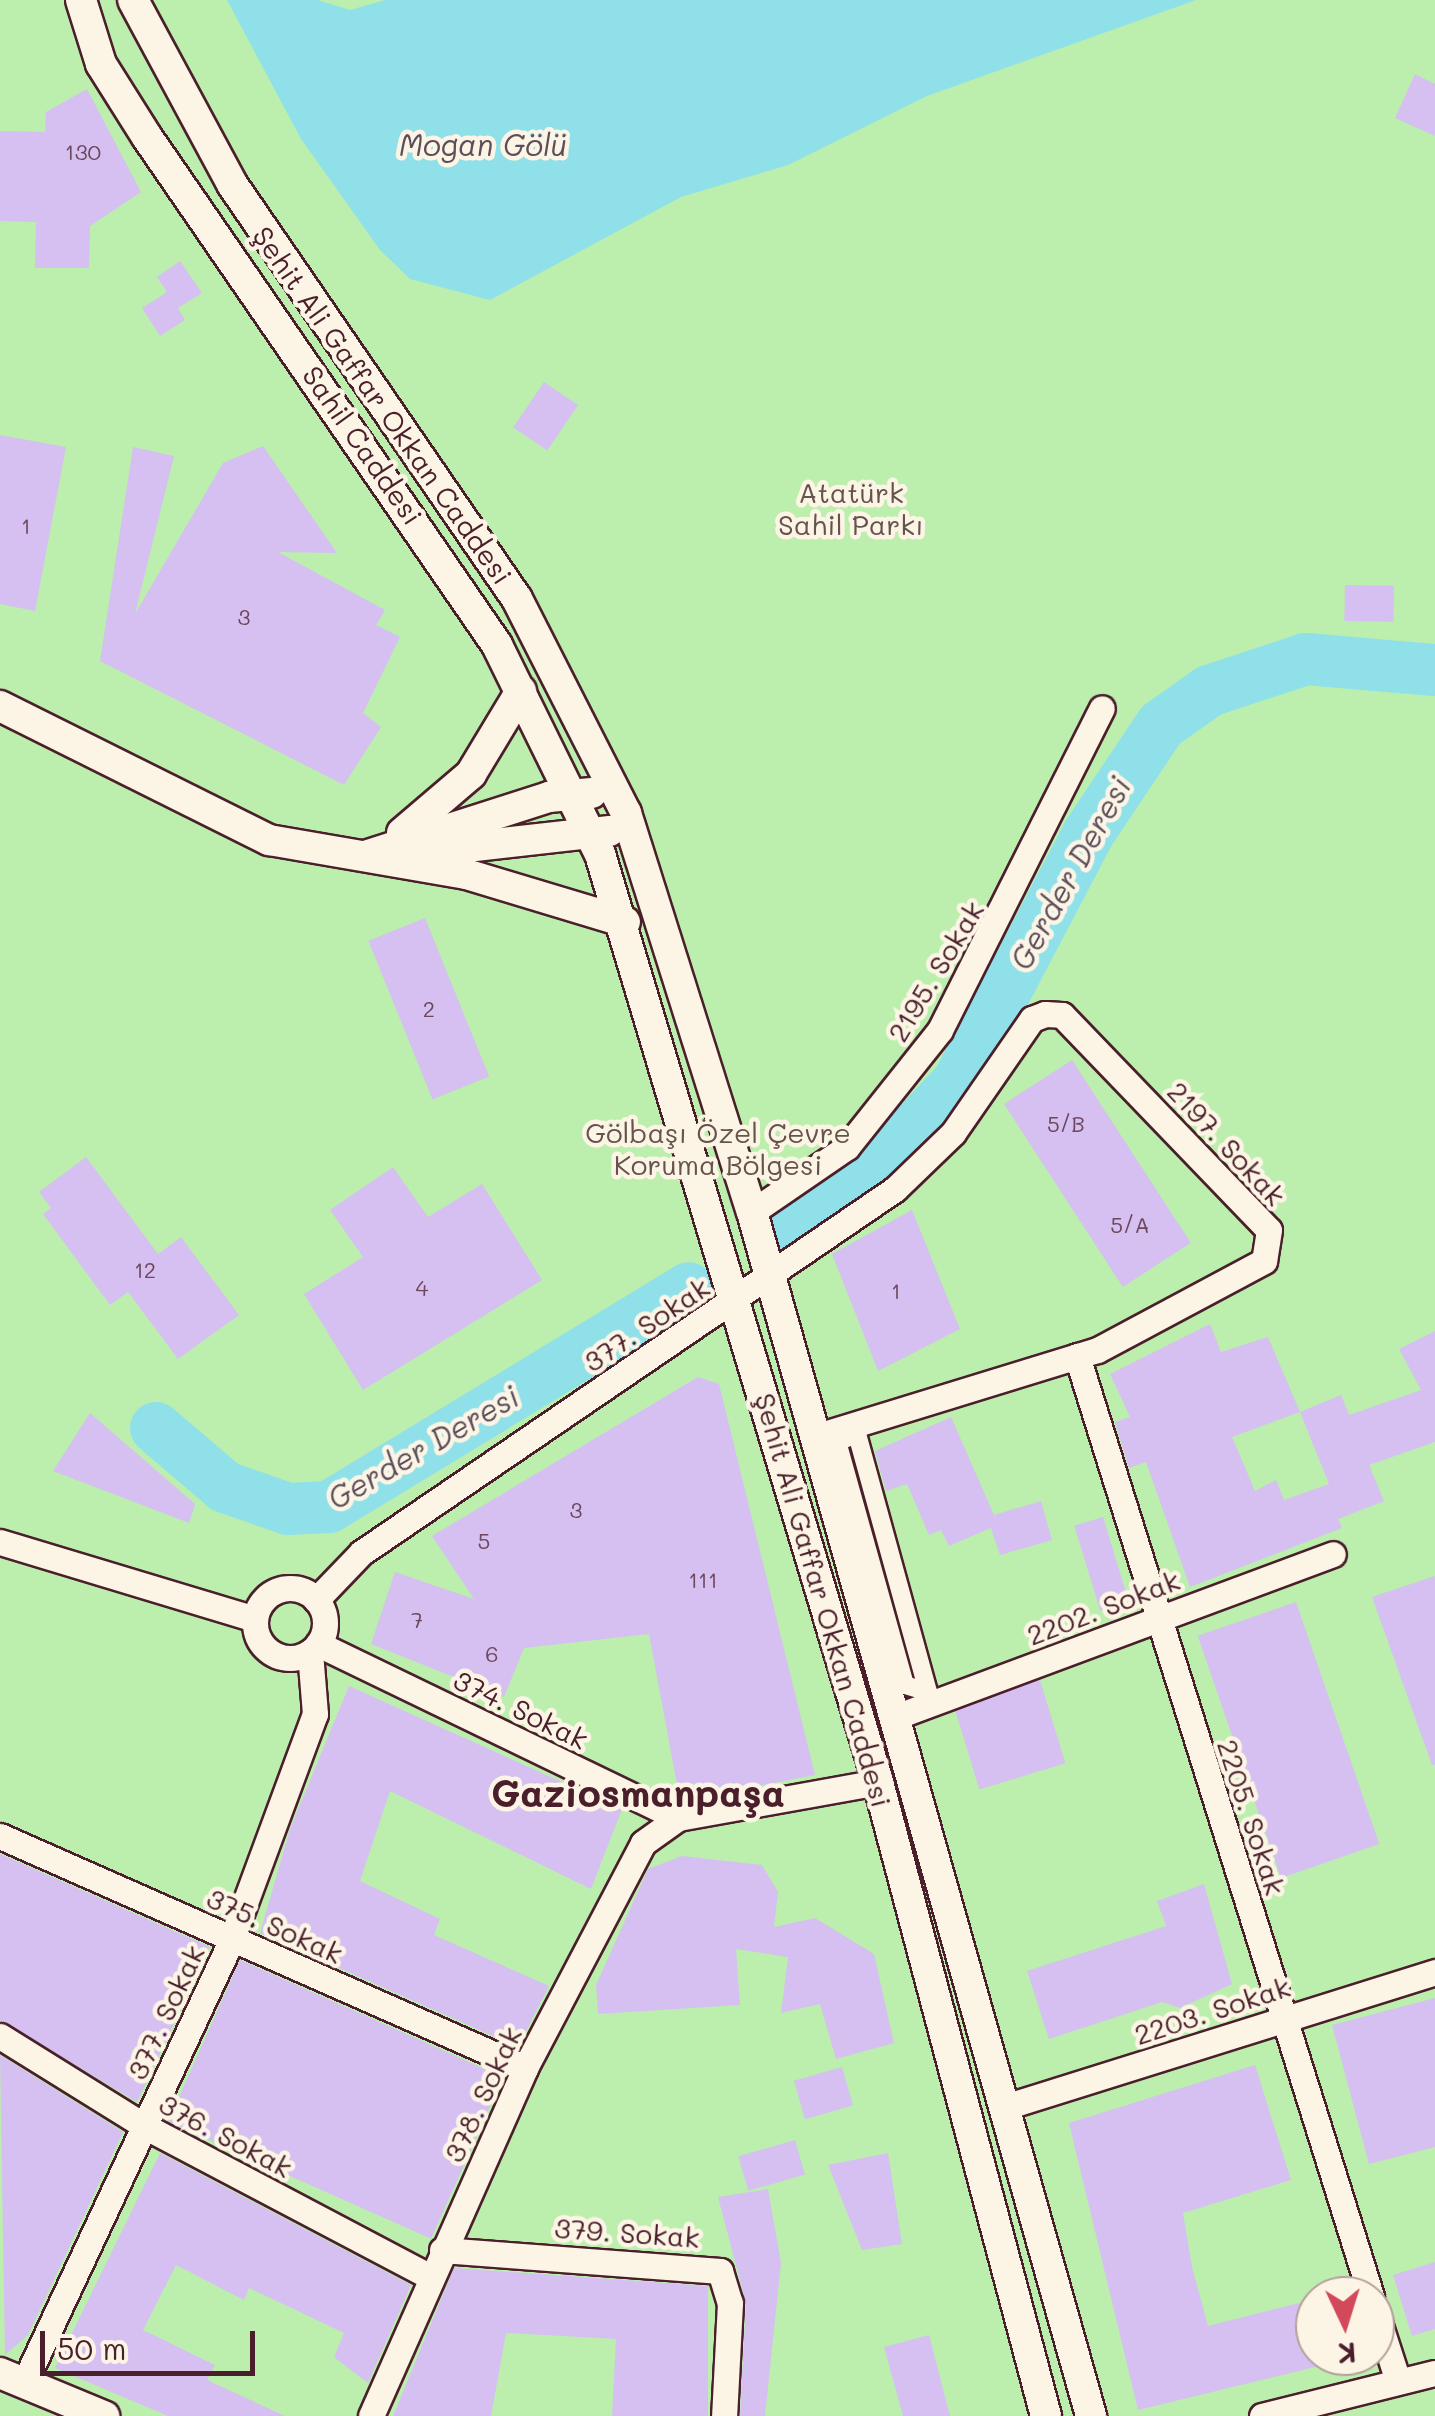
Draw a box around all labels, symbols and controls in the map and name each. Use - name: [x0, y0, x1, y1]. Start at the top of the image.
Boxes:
- water label: Mogan Gölü: [399, 126, 567, 162]
- house number: 130: [65, 139, 101, 165]
- street label: Şehit Ali Gaffar Okkan Caddesi: [246, 220, 520, 590]
- street label: Sahil Caddesi: [296, 359, 430, 531]
- park label: Atatürk Sahil Parkı: [778, 475, 924, 541]
- house number: 1: [21, 513, 31, 539]
- house number: 3: [238, 604, 250, 630]
- water label: Gerder Deresi: [1002, 770, 1138, 976]
- street label: 2195. Sokak: [880, 895, 990, 1047]
- house number: 2: [423, 996, 435, 1022]
- street label: 2197. Sokak: [1161, 1074, 1293, 1212]
- house number: 5/B: [1047, 1111, 1085, 1137]
- park label: Gölbaşı Özel Çevre Koruma Bölgesi: [585, 1115, 851, 1181]
- house number: 5/A: [1110, 1212, 1150, 1238]
- house number: 12: [134, 1257, 156, 1283]
- street label: 377. Sokak: [577, 1270, 715, 1378]
- house number: 4: [416, 1275, 428, 1301]
- house number: 1: [891, 1278, 901, 1304]
- water label: Gerder Deresi: [321, 1378, 525, 1516]
- street label: Şehit Ali Gaffar Okkan Caddesi: [749, 1389, 899, 1811]
- house number: 3: [570, 1497, 582, 1523]
- house number: 5: [478, 1528, 490, 1554]
- street label: 2202. Sokak: [1022, 1562, 1184, 1652]
- house number: 111: [688, 1567, 718, 1593]
- house number: 7: [411, 1607, 423, 1633]
- house number: 6: [485, 1641, 499, 1667]
- street label: 374. Sokak: [448, 1662, 594, 1756]
- street label: 2205. Sokak: [1211, 1735, 1293, 1899]
- district label: Gaziosmanpaşa: [491, 1770, 785, 1816]
- street label: 375. Sokak: [202, 1880, 348, 1970]
- street label: 377. Sokak: [119, 1939, 211, 2085]
- street label: 2203. Sokak: [1130, 1969, 1294, 2051]
- street label: 378. Sokak: [436, 2021, 528, 2167]
- street label: 376. Sokak: [154, 2086, 298, 2184]
- street label: 379. Sokak: [553, 2210, 701, 2254]
- north arrow: [1295, 2276, 1395, 2376]
- scale bar: [45, 2311, 260, 2373]
- text: 50 m: [57, 2328, 127, 2368]
- text: K: [1337, 2335, 1357, 2373]

